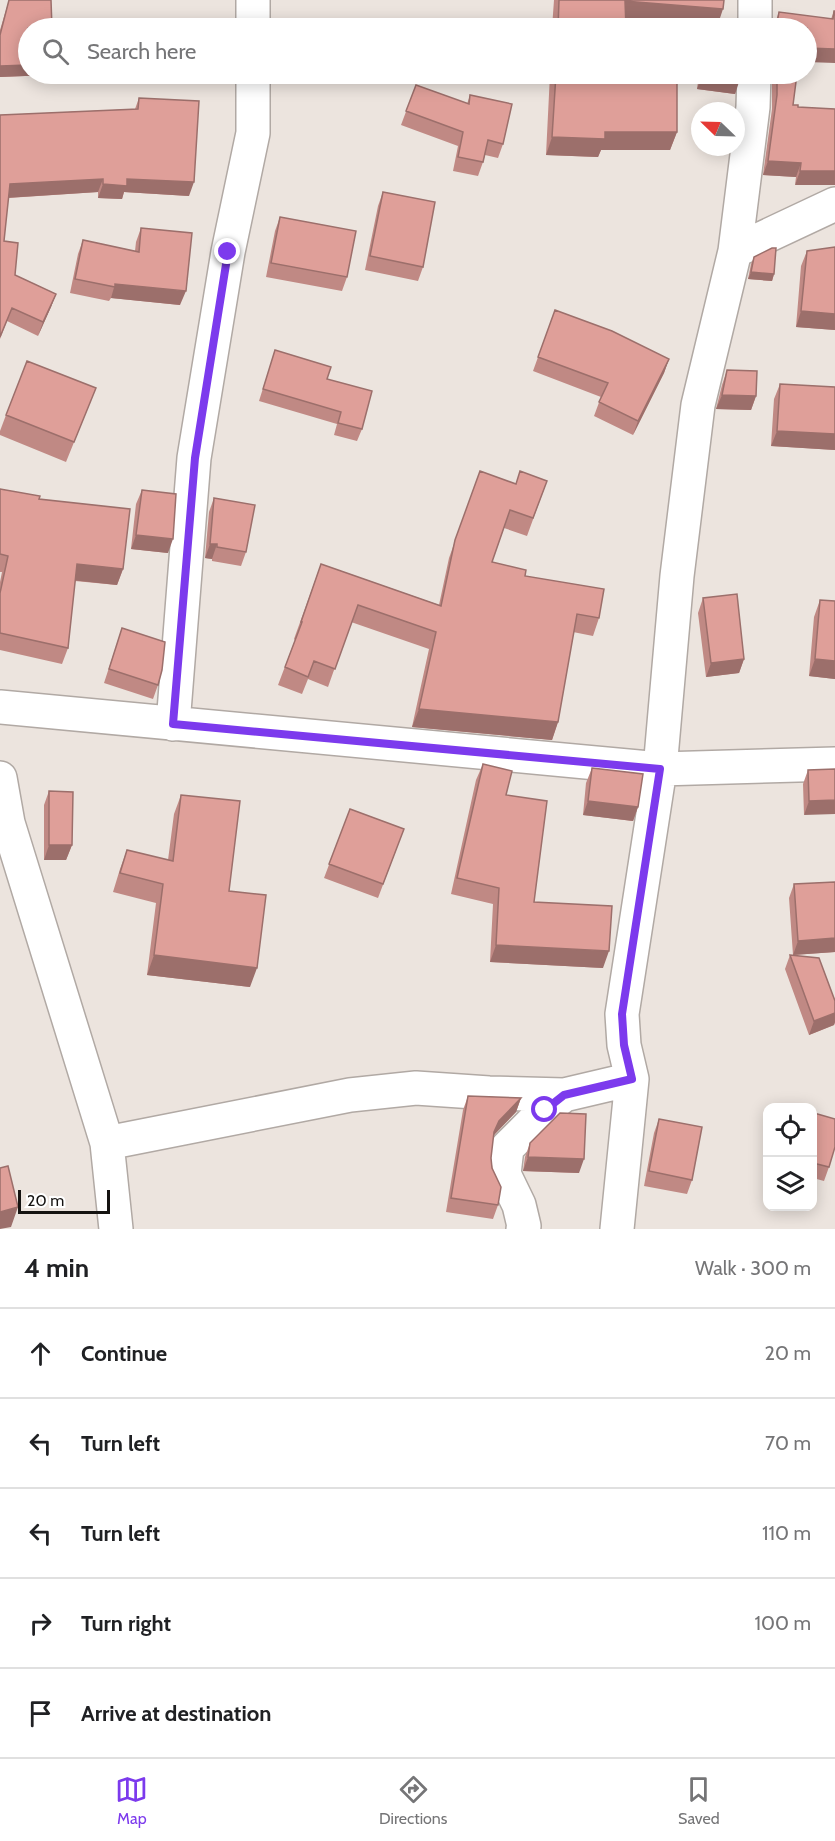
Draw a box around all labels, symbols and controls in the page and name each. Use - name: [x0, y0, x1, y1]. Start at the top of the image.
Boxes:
- search box: [18, 18, 817, 84]
- icon: search: [39, 35, 72, 68]
- text: Search here: [87, 38, 196, 65]
- north arrow: [691, 102, 745, 156]
- route end: [214, 238, 240, 264]
- route start: [531, 1096, 557, 1122]
- map controls: [763, 1103, 817, 1211]
- button: locate: [763, 1103, 817, 1157]
- button: layers: [763, 1157, 817, 1211]
- scale bar: [18, 1187, 110, 1214]
- text: 20 m: [27, 1191, 64, 1210]
- text: 4 min: [24, 1252, 89, 1284]
- text: Walk · 300 m: [695, 1256, 811, 1280]
- icon: ahead: [24, 1337, 57, 1370]
- text: Continue: [81, 1340, 167, 1367]
- text: 20 m: [765, 1341, 811, 1365]
- icon: left: [24, 1427, 57, 1460]
- text: Turn left: [81, 1430, 160, 1457]
- text: 70 m: [765, 1431, 811, 1455]
- icon: left: [24, 1517, 57, 1550]
- text: Turn left: [81, 1520, 160, 1547]
- text: 110 m: [762, 1521, 811, 1545]
- icon: right: [24, 1607, 57, 1640]
- text: Turn right: [81, 1610, 171, 1637]
- text: 100 m: [755, 1611, 811, 1635]
- icon: arrive: [24, 1697, 57, 1730]
- text: Arrive at destination: [81, 1700, 271, 1727]
- tab: Map: [115, 1773, 148, 1828]
- tab: Directions: [379, 1773, 447, 1828]
- tab: Saved: [678, 1773, 720, 1828]

